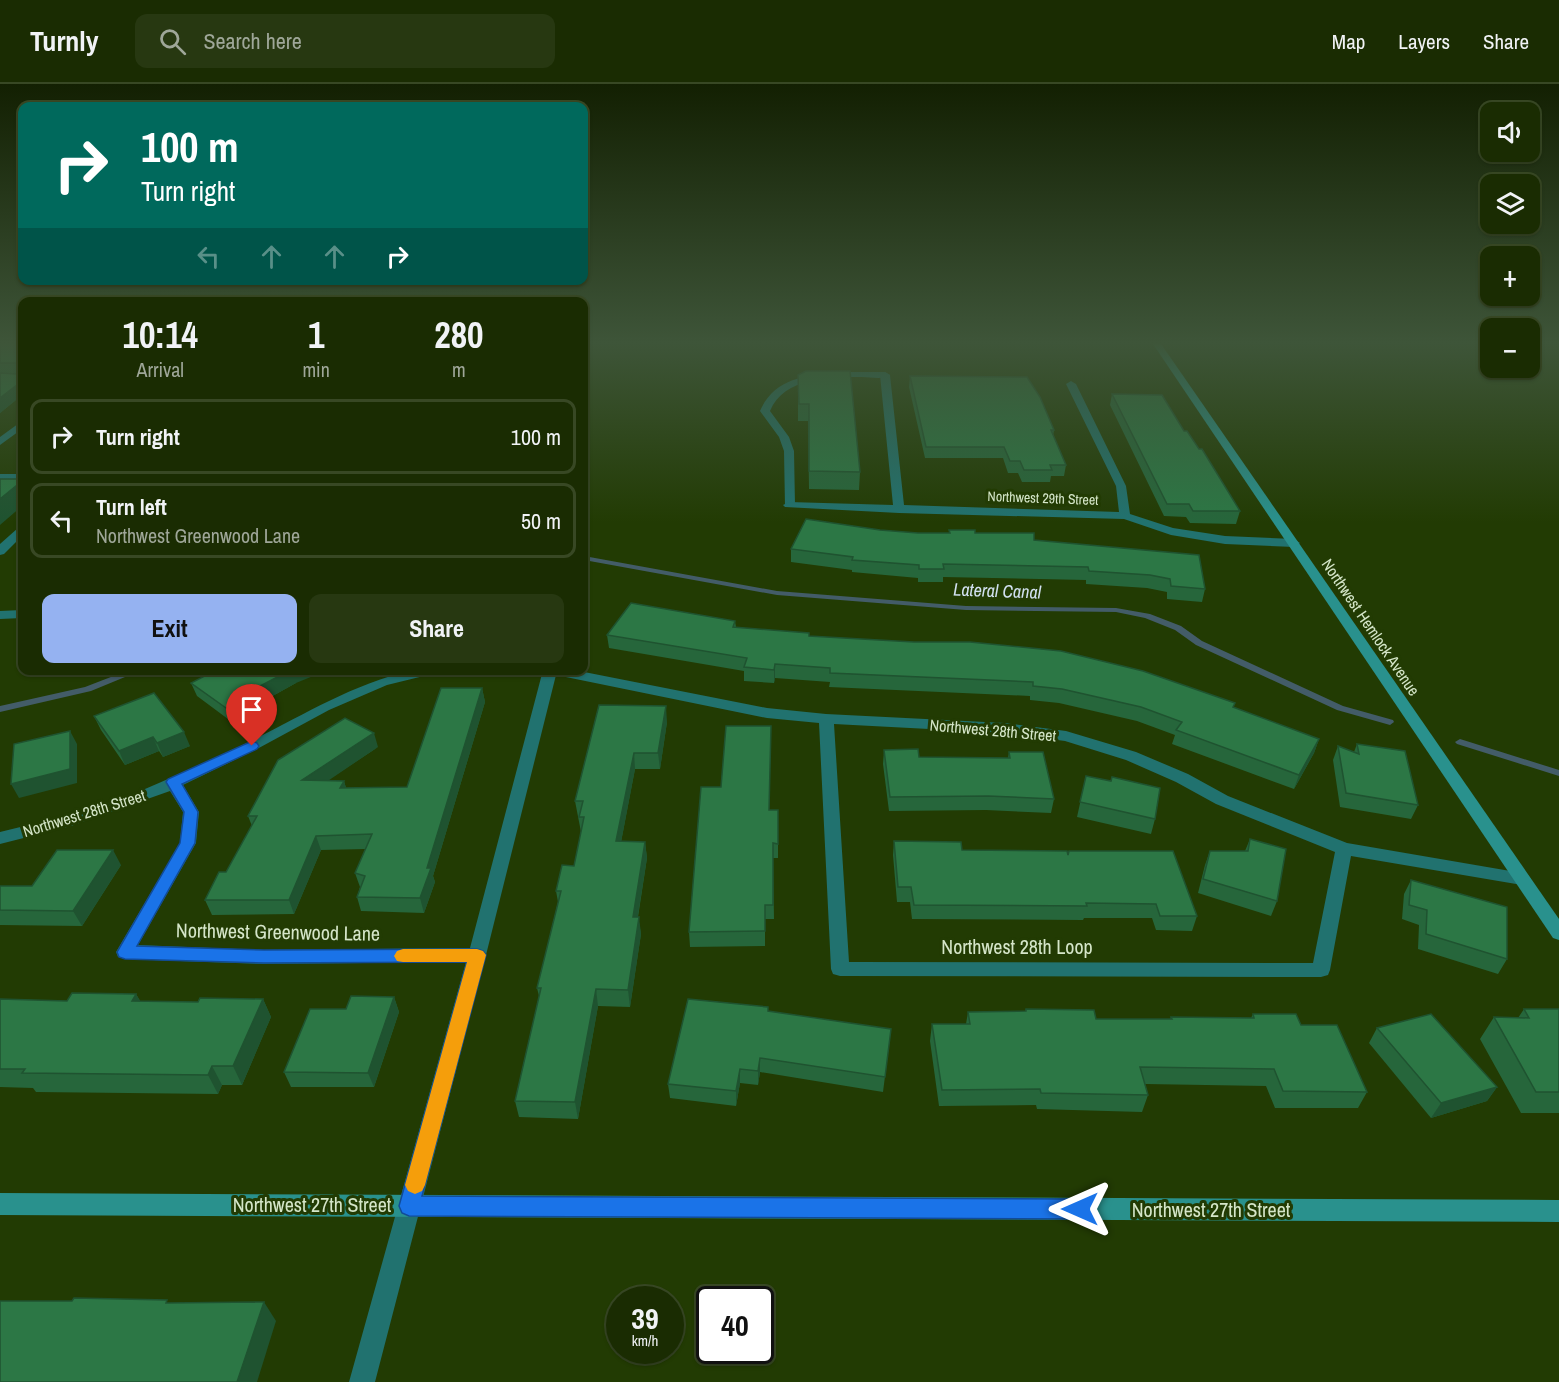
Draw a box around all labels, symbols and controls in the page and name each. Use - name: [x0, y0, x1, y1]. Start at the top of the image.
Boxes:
- search box: [135, 14, 555, 68]
- text: Turnly: [30, 22, 99, 60]
- icon: search: [156, 25, 189, 58]
- text: Search here: [204, 26, 302, 56]
- text: Map: [1332, 27, 1365, 56]
- text: Layers: [1398, 27, 1450, 56]
- text: Share: [1483, 27, 1529, 56]
- map controls: [1480, 102, 1540, 378]
- button: sound: [1480, 102, 1540, 162]
- text: 100 m: [141, 119, 239, 175]
- icon: right: [42, 126, 120, 204]
- text: Turn right: [141, 173, 235, 209]
- button: layers: [1480, 174, 1540, 234]
- icon: left: [192, 240, 225, 273]
- icon: ahead: [255, 240, 288, 273]
- icon: ahead: [318, 240, 351, 273]
- icon: right: [381, 240, 414, 273]
- button: +: [1480, 246, 1540, 306]
- text: 10:14: [122, 311, 198, 359]
- text: 1: [308, 311, 324, 359]
- text: 280: [434, 311, 484, 359]
- button: −: [1480, 318, 1540, 378]
- text: Arrival: [137, 356, 184, 383]
- text: min: [302, 356, 330, 383]
- text: m: [452, 356, 466, 383]
- icon: right: [45, 420, 78, 453]
- text: Turn right: [96, 422, 180, 452]
- text: 100 m: [511, 422, 561, 452]
- street label: Northwest 29th Street: [987, 487, 1099, 509]
- text: Turn left: [96, 492, 167, 522]
- icon: left: [45, 504, 78, 537]
- text: 50 m: [521, 506, 561, 536]
- text: Northwest Greenwood Lane: [96, 522, 300, 549]
- street label: Northwest Hemlock Avenue: [1317, 554, 1425, 700]
- water label: Lateral Canal: [953, 576, 1042, 605]
- button: Exit: [42, 594, 297, 663]
- button: Share: [309, 594, 564, 663]
- pin: [226, 684, 277, 746]
- icon: arrive: [235, 693, 268, 726]
- street label: Northwest 28th Street: [929, 714, 1058, 747]
- street label: Northwest 28th Street: [20, 784, 148, 842]
- street label: Northwest Greenwood Lane: [176, 916, 380, 947]
- street label: Northwest 28th Loop: [941, 933, 1093, 960]
- position arrow: [1048, 1177, 1112, 1241]
- street label: Northwest 27th Street: [233, 1191, 392, 1218]
- street label: Northwest 27th Street: [1132, 1196, 1291, 1223]
- speed limit sign: 40: [696, 1286, 774, 1364]
- text: 39: [631, 1298, 659, 1338]
- text: km/h: [632, 1330, 658, 1351]

